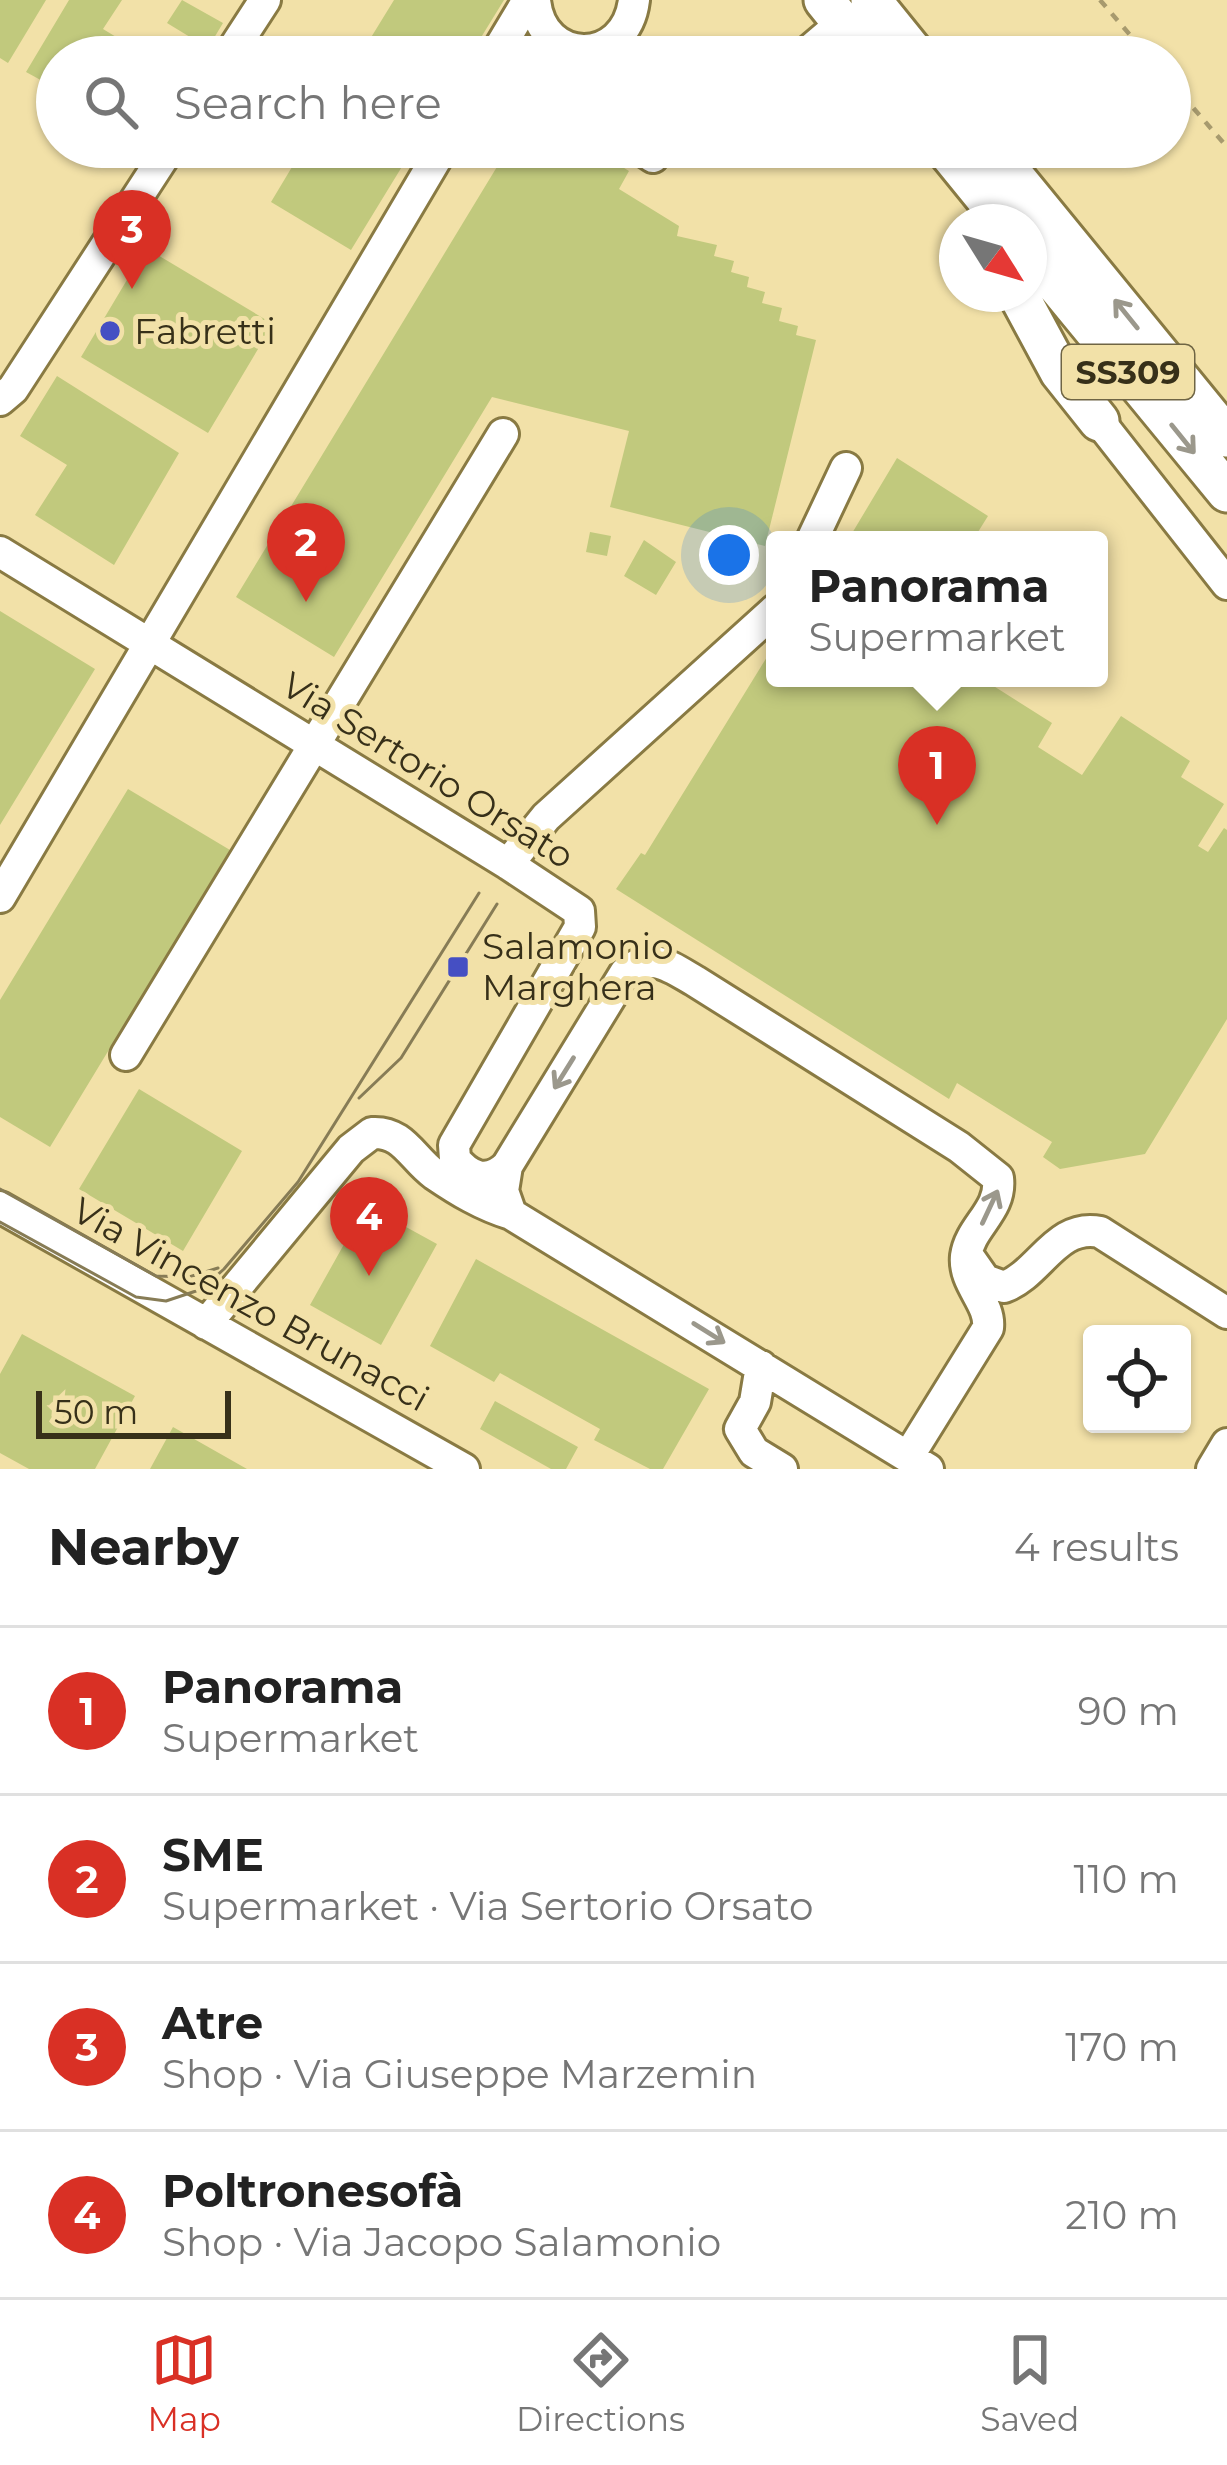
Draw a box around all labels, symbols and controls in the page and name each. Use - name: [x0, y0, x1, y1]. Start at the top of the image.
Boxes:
- search box: [36, 36, 1191, 168]
- icon: search: [78, 69, 144, 135]
- text: Search here: [174, 75, 442, 130]
- pin: 3: [93, 190, 171, 289]
- north arrow: [939, 204, 1047, 312]
- one-way arrow: [1114, 298, 1140, 330]
- place label: Fabretti: [134, 309, 276, 353]
- marker: Fabretti: [97, 318, 123, 344]
- road number: SS309: [1062, 345, 1194, 399]
- one-way arrow: [1169, 423, 1197, 454]
- pin: 2: [267, 503, 345, 602]
- your location: [699, 525, 759, 585]
- popup: [766, 531, 1108, 687]
- text: Panorama: [808, 558, 1050, 613]
- text: Supermarket: [808, 613, 1066, 661]
- street label: Via Sertorio Orsato: [274, 662, 582, 878]
- pin: 1: [898, 726, 976, 825]
- place label: Salamonio Marghera: [482, 924, 674, 1009]
- marker: Salamonio Marghera: [445, 954, 471, 980]
- one-way arrow: [552, 1055, 576, 1089]
- pin: 4: [330, 1177, 408, 1276]
- street label: Via Vincenzo Brunacci: [65, 1188, 437, 1420]
- one-way arrow: [981, 1190, 1003, 1226]
- one-way arrow: [691, 1321, 725, 1345]
- map controls: [1083, 1325, 1191, 1433]
- button: locate: [1083, 1325, 1191, 1433]
- scale bar: [36, 1385, 231, 1438]
- text: 50 m: [54, 1392, 138, 1432]
- text: Nearby: [48, 1516, 239, 1578]
- text: 4 results: [1014, 1523, 1179, 1571]
- text: Panorama: [162, 1659, 403, 1714]
- text: 1: [79, 1687, 95, 1735]
- text: 90 m: [1078, 1687, 1179, 1735]
- text: Supermarket: [162, 1714, 419, 1762]
- text: SME: [162, 1827, 264, 1882]
- text: 2: [75, 1855, 99, 1903]
- text: 110 m: [1073, 1855, 1179, 1903]
- text: Supermarket · Via Sertorio Orsato: [162, 1882, 813, 1930]
- text: Atre: [162, 1995, 263, 2050]
- text: 3: [75, 2023, 99, 2071]
- text: 170 m: [1065, 2023, 1179, 2071]
- text: Shop · Via Giuseppe Marzemin: [162, 2050, 757, 2098]
- text: Poltronesofà: [162, 2163, 463, 2218]
- text: 4: [74, 2191, 100, 2239]
- text: 210 m: [1065, 2191, 1179, 2239]
- text: Shop · Via Jacopo Salamonio: [162, 2218, 721, 2266]
- tab: Map: [148, 2327, 221, 2439]
- tab: Directions: [516, 2327, 685, 2439]
- tab: Saved: [980, 2327, 1079, 2439]

